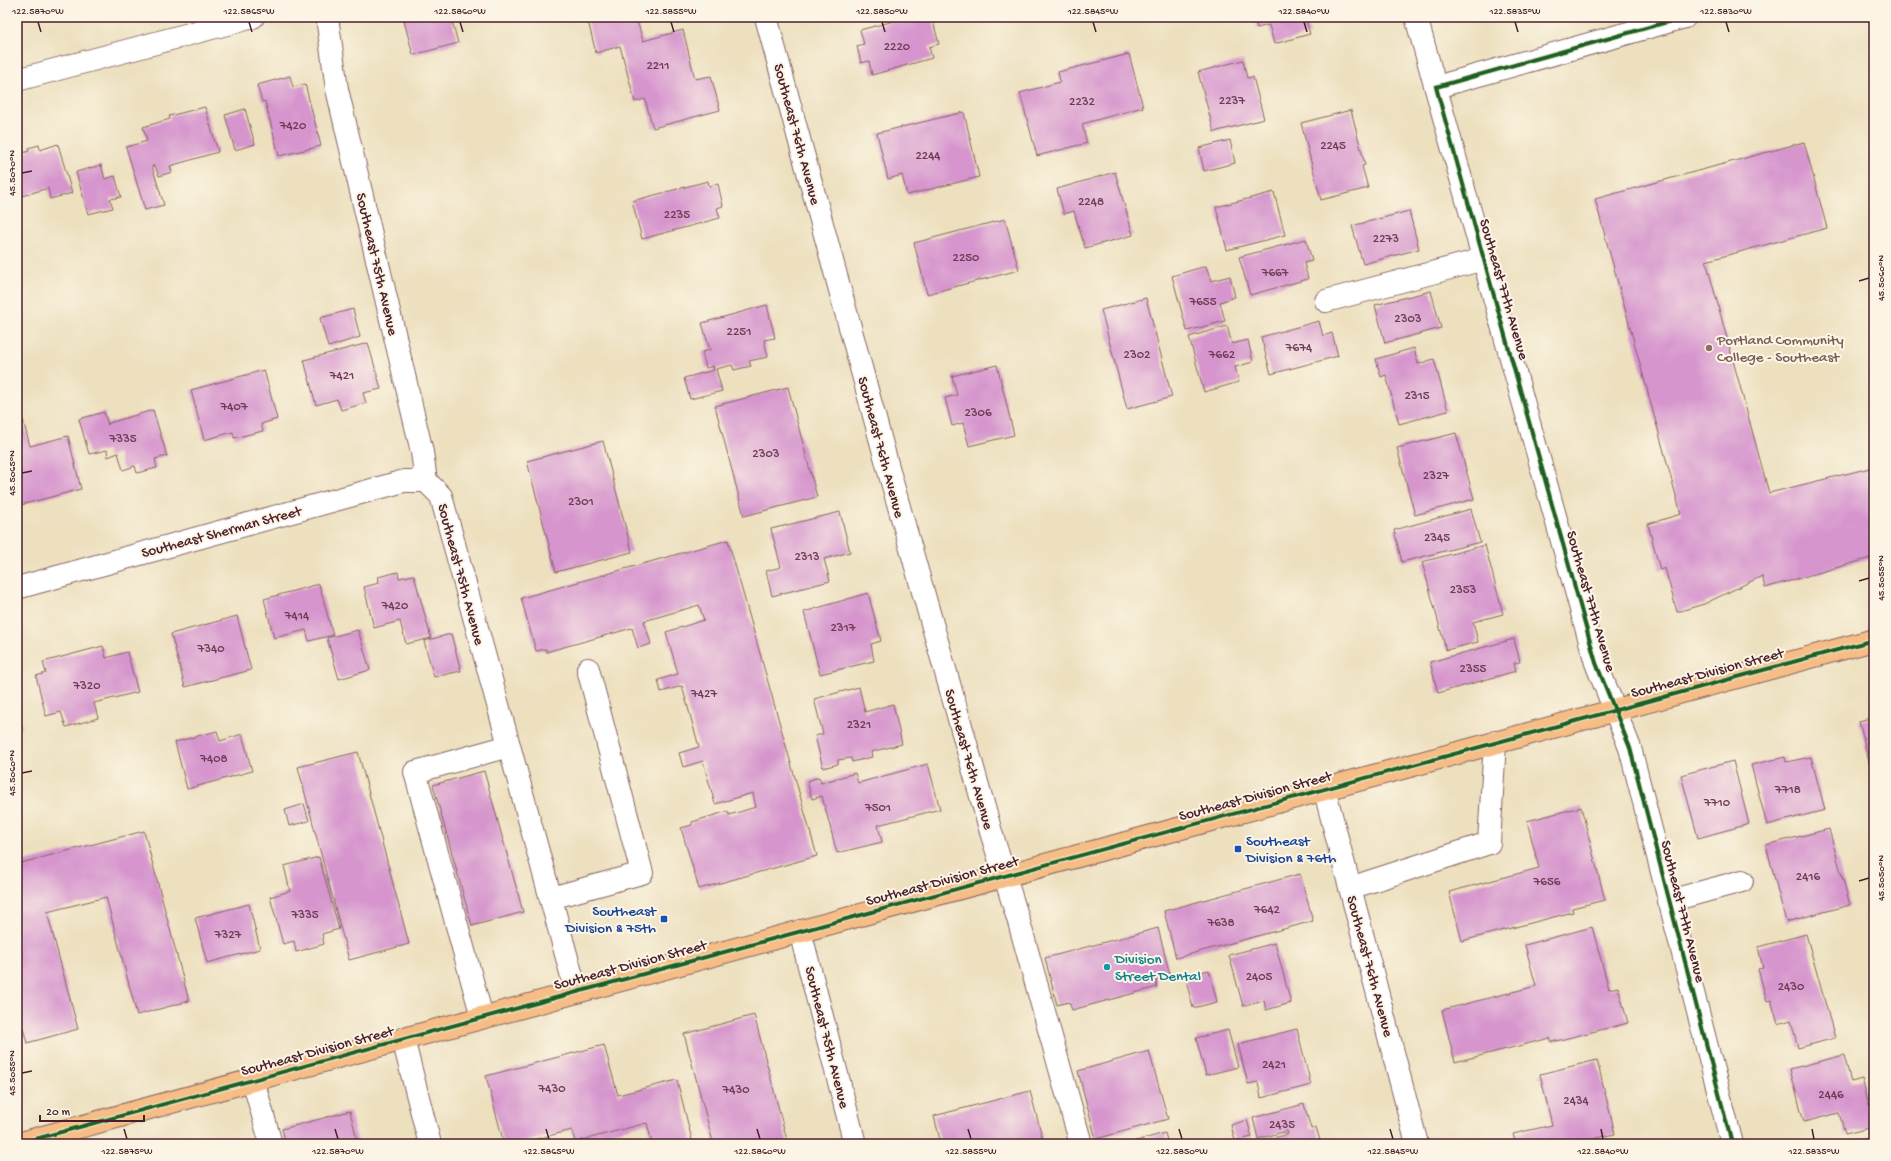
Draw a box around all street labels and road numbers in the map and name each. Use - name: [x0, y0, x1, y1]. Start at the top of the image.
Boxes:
- street label: Southeast 76th Avenue: [769, 62, 824, 207]
- street label: Southeast 75th Avenue: [351, 191, 401, 338]
- street label: Southeast 77th Avenue: [1474, 217, 1532, 362]
- street label: Southeast 76th Avenue: [853, 375, 908, 520]
- street label: Southeast Sherman Street: [140, 502, 305, 563]
- street label: Southeast 75th Avenue: [433, 502, 488, 647]
- street label: Southeast 77th Avenue: [1561, 529, 1619, 674]
- street label: Southeast Division Street: [1629, 644, 1788, 703]
- street label: Southeast 76th Avenue: [939, 687, 997, 832]
- street label: Southeast Division Street: [1177, 767, 1336, 826]
- street label: Southeast 77th Avenue: [1656, 839, 1708, 985]
- street label: Southeast Division Street: [864, 852, 1023, 911]
- street label: Southeast 76th Avenue: [1342, 894, 1397, 1039]
- street label: Southeast Division Street: [552, 936, 711, 995]
- street label: Southeast 75th Avenue: [800, 965, 852, 1111]
- street label: Southeast Division Street: [239, 1022, 398, 1081]

